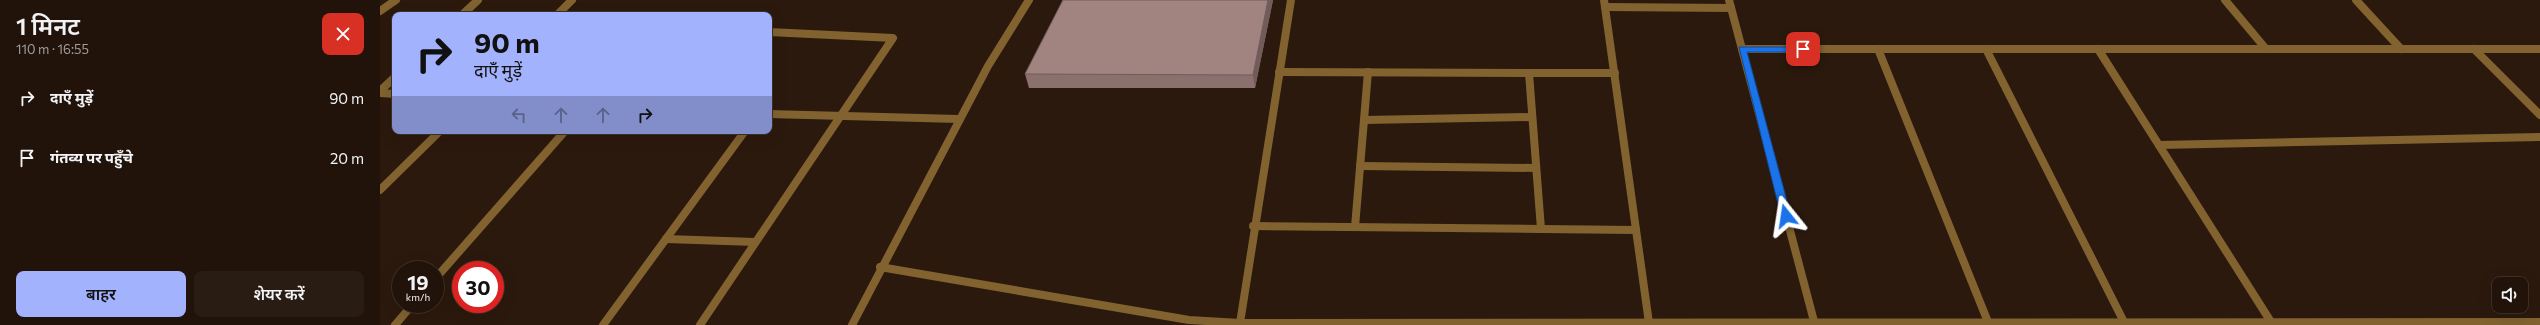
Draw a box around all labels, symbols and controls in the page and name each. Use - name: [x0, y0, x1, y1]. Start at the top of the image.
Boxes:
- text: 1 मिनट: [16, 11, 80, 40]
- button: close: [322, 13, 364, 55]
- text: 90 m: [474, 25, 540, 59]
- icon: right: [408, 28, 460, 80]
- pin: [1786, 32, 1820, 66]
- icon: arrive: [1792, 38, 1814, 60]
- text: 110 m · 16:55: [16, 41, 89, 57]
- text: दाएँ मुड़ें: [474, 59, 522, 81]
- icon: right: [16, 87, 38, 109]
- text: दाएँ मुड़ें: [50, 88, 93, 106]
- text: 90 m: [329, 89, 364, 107]
- icon: left: [508, 104, 530, 126]
- icon: ahead: [550, 104, 572, 126]
- icon: ahead: [592, 104, 614, 126]
- icon: right: [634, 104, 656, 126]
- icon: arrive: [16, 147, 38, 169]
- text: गंतव्य पर पहुँचे: [50, 148, 133, 166]
- text: 20 m: [330, 149, 364, 167]
- position arrow: [1765, 195, 1807, 237]
- speed limit sign: 30: [452, 261, 504, 313]
- text: 19: [407, 270, 429, 294]
- button: बाहर: [16, 271, 186, 317]
- button: शेयर करें: [194, 271, 364, 317]
- map controls: [2492, 277, 2528, 313]
- button: sound: [2492, 277, 2528, 313]
- text: km/h: [406, 291, 430, 303]

